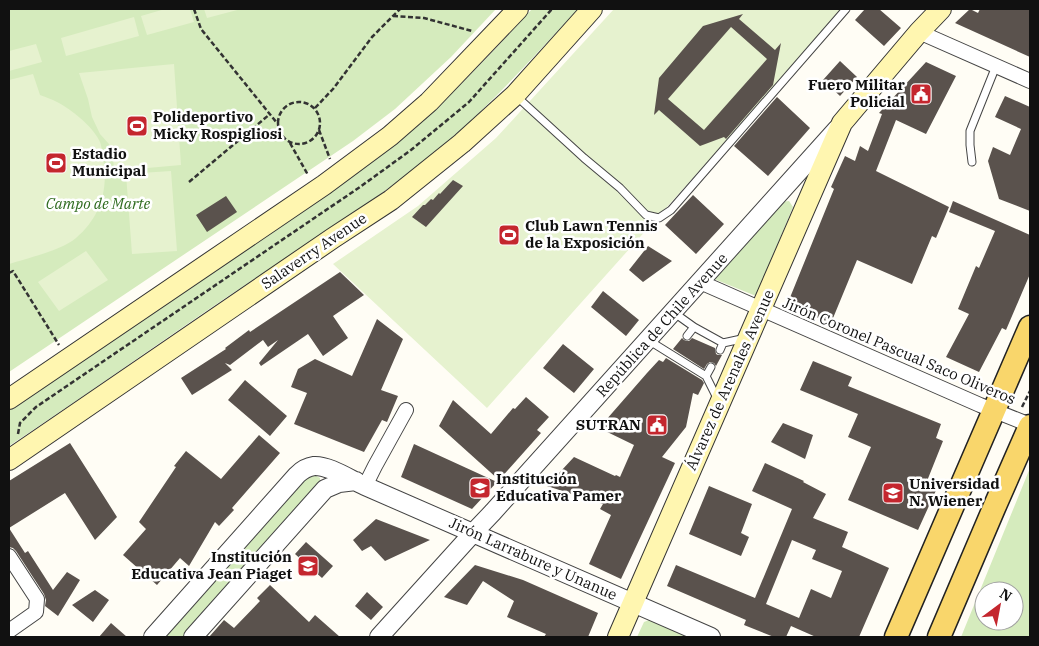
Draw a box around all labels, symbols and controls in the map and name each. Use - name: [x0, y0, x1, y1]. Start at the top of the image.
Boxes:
- place label: Fuero Militar Policial: [808, 75, 906, 111]
- public building icon: Fuero Militar Policial: [909, 82, 933, 106]
- place label: Polideportivo Micky Rospigliosi: [153, 107, 282, 143]
- sports icon: Polideportivo Micky Rospigliosi: [125, 114, 149, 138]
- place label: Estadio Municipal: [72, 144, 146, 180]
- sports icon: Estadio Municipal: [44, 151, 68, 175]
- park label: Campo de Marte: [46, 194, 151, 213]
- street label: Salaverry Avenue: [257, 208, 370, 293]
- place label: Club Lawn Tennis de la Exposición: [525, 216, 658, 252]
- sports icon: Club Lawn Tennis de la Exposición: [497, 223, 521, 247]
- street label: República de Chile Avenue: [592, 249, 731, 401]
- street label: Álvarez de Arenales Avenue: [681, 286, 778, 473]
- street label: Jirón Coronel Pascual Saco Oliveros: [780, 293, 1019, 408]
- public building icon: SUTRAN: [645, 413, 669, 437]
- place label: SUTRAN: [576, 415, 641, 434]
- place label: Institución Educativa Pamer: [496, 469, 622, 505]
- place label: Universidad N. Wiener: [909, 474, 1000, 510]
- school or university icon: Institución Educativa Pamer: [468, 476, 492, 500]
- school or university icon: Universidad N. Wiener: [881, 481, 905, 505]
- street label: Jirón Larrabure y Unanue: [446, 513, 620, 604]
- place label: Institución Educativa Jean Piaget: [131, 547, 292, 583]
- school or university icon: Institución Educativa Jean Piaget: [296, 554, 320, 578]
- north arrow: [974, 581, 1024, 631]
- text: N: [996, 584, 1015, 606]

